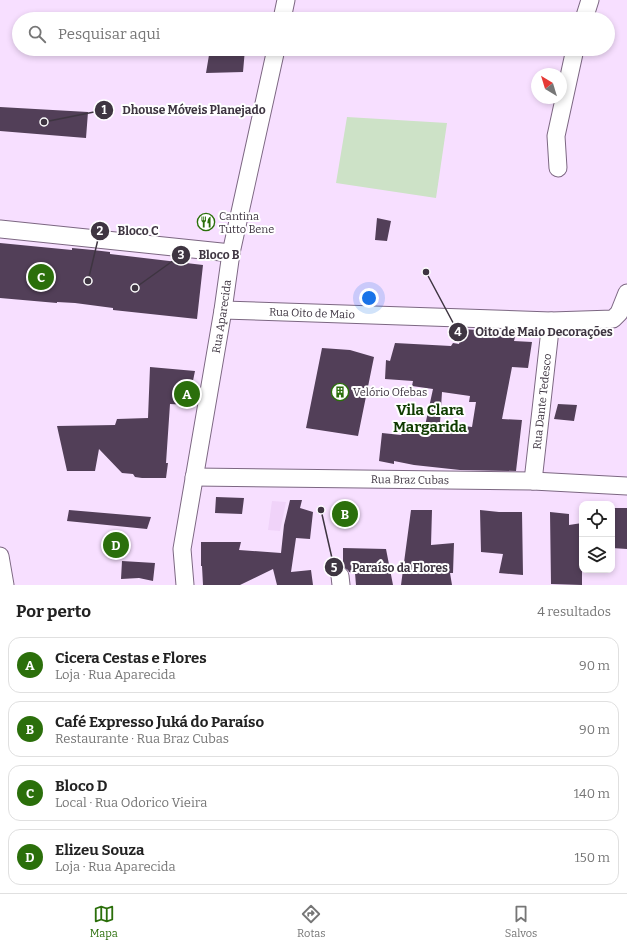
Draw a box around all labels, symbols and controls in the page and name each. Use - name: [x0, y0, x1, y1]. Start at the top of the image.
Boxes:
- search box: [12, 12, 615, 56]
- icon: search: [26, 23, 48, 45]
- text: Pesquisar aqui: [58, 25, 160, 43]
- north arrow: [531, 68, 567, 104]
- callout: Dhouse Móveis Planejado: [94, 98, 274, 122]
- text: 1: [101, 103, 107, 117]
- text: Dhouse Móveis Planejado: [122, 103, 266, 118]
- place label: Cantina Tutto Bene: [219, 210, 274, 236]
- restaurant icon: Cantina Tutto Bene: [196, 212, 216, 232]
- callout: Bloco C: [90, 219, 167, 243]
- text: 2: [97, 224, 104, 238]
- text: Bloco C: [118, 224, 159, 238]
- callout: Bloco B: [171, 243, 248, 267]
- text: 3: [178, 248, 185, 262]
- text: Bloco B: [198, 248, 240, 262]
- pin: C: [28, 262, 54, 292]
- street label: Rua Aparecida: [209, 279, 234, 354]
- your location: [359, 288, 379, 308]
- street label: Rua Oito de Maio: [269, 305, 355, 321]
- callout: Oito de Maio Decorações: [448, 320, 621, 344]
- text: 4: [454, 325, 462, 339]
- text: Oito de Maio Decorações: [475, 325, 613, 339]
- street label: Rua Dante Tedesco: [530, 353, 554, 450]
- pin: A: [174, 379, 200, 409]
- building icon: Velório Ofebas: [330, 382, 350, 402]
- place label: Velório Ofebas: [353, 386, 427, 399]
- district label: Vila Clara Margarida: [393, 401, 468, 436]
- street label: Rua Braz Cubas: [371, 473, 449, 487]
- pin: B: [332, 499, 358, 529]
- map controls: [579, 501, 615, 573]
- button: locate: [579, 501, 615, 537]
- pin: D: [103, 530, 129, 560]
- button: layers: [579, 537, 615, 573]
- callout: Paraíso da Flores: [324, 555, 456, 579]
- text: 5: [331, 561, 338, 575]
- text: Paraíso da Flores: [352, 561, 448, 575]
- text: Por perto: [16, 601, 91, 622]
- text: 4 resultados: [537, 604, 611, 619]
- text: Cicera Cestas e Flores: [55, 649, 207, 667]
- text: A: [25, 658, 35, 673]
- text: 90 m: [579, 658, 610, 673]
- text: Loja · Rua Aparecida: [55, 667, 176, 682]
- text: Café Expresso Juká do Paraíso: [55, 713, 264, 731]
- text: B: [26, 722, 34, 737]
- text: 90 m: [579, 722, 610, 737]
- text: Restaurante · Rua Braz Cubas: [55, 731, 229, 746]
- text: Bloco D: [55, 777, 107, 795]
- text: C: [26, 786, 34, 801]
- text: 140 m: [574, 786, 610, 801]
- text: Local · Rua Odorico Vieira: [55, 795, 207, 810]
- text: Elizeu Souza: [55, 841, 144, 859]
- text: D: [25, 850, 35, 865]
- text: 150 m: [574, 850, 610, 865]
- text: Loja · Rua Aparecida: [55, 859, 176, 874]
- tab: Mapa: [90, 903, 118, 940]
- tab: Rotas: [297, 903, 326, 940]
- tab: Salvos: [505, 903, 537, 940]

